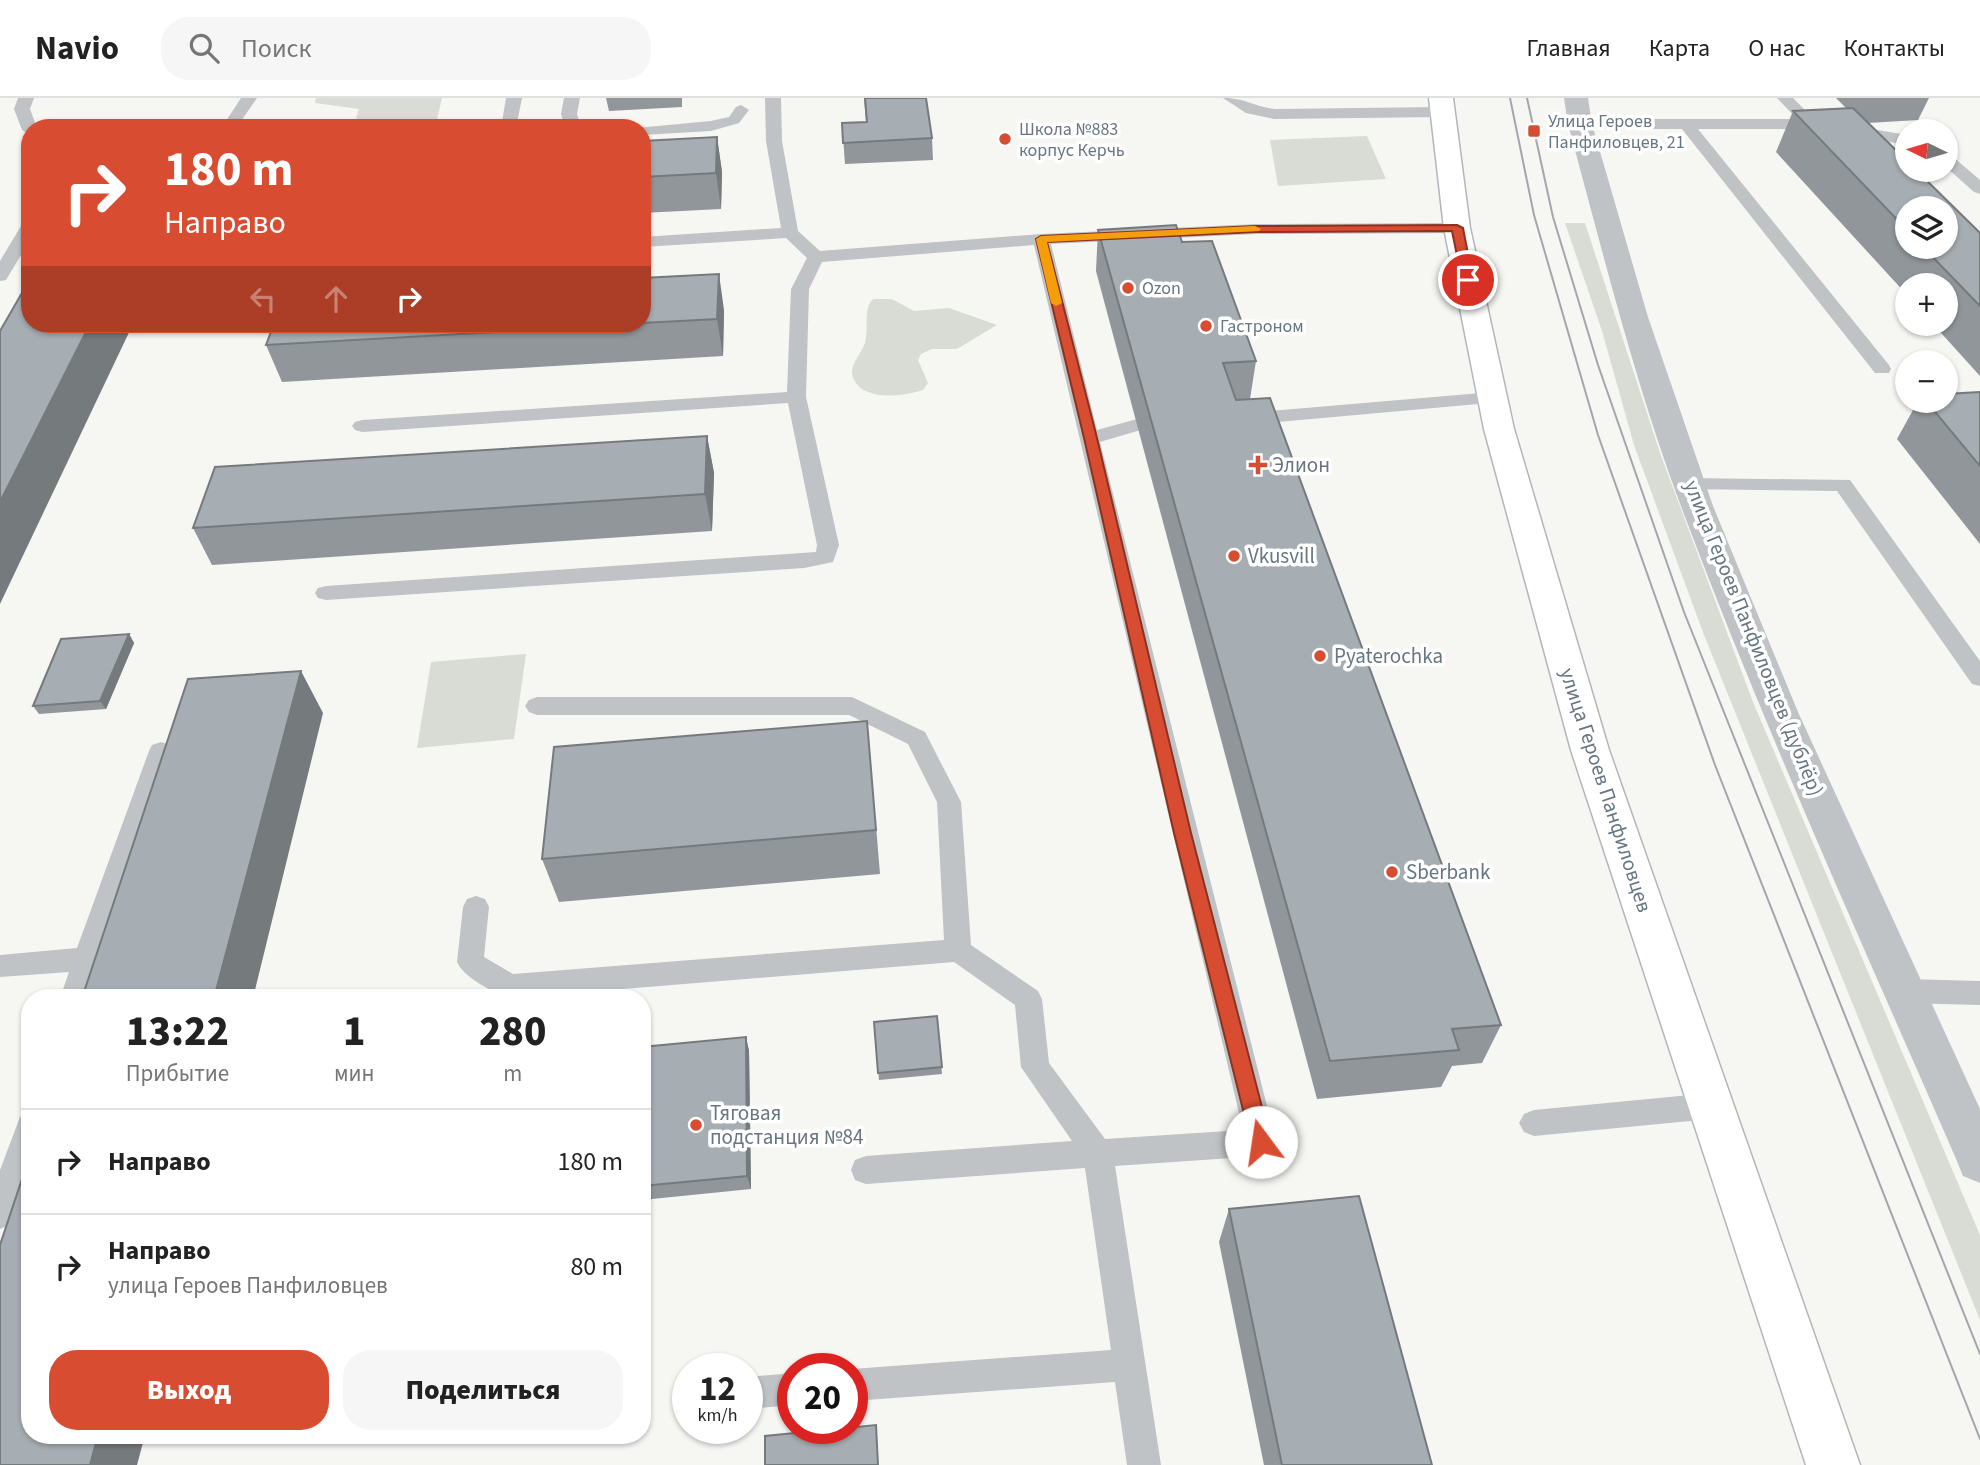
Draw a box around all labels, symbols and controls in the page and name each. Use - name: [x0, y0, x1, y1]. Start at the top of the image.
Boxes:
- search box: [161, 17, 651, 80]
- text: Navio: [35, 25, 119, 72]
- icon: search: [185, 29, 223, 67]
- text: Поиск: [241, 30, 311, 67]
- text: Главная: [1526, 31, 1611, 66]
- text: Карта: [1649, 31, 1710, 66]
- text: О нас: [1748, 31, 1805, 66]
- text: Контакты: [1843, 31, 1945, 66]
- place label: Улица Героев Панфиловцев, 21: [1548, 109, 1685, 155]
- place label: Школа №883 корпус Керчь: [1019, 117, 1125, 163]
- north arrow: [1895, 119, 1958, 182]
- map controls: [1895, 119, 1958, 413]
- marker: Улица Героев Панфиловцев, 21: [1526, 123, 1542, 139]
- marker: Школа №883 корпус Керчь: [997, 131, 1013, 147]
- text: 180 m: [164, 135, 293, 205]
- icon: right: [49, 147, 140, 238]
- button: layers: [1895, 196, 1958, 259]
- text: Направо: [164, 200, 286, 246]
- pin: [1438, 250, 1498, 310]
- icon: arrive: [1449, 261, 1487, 299]
- button: +: [1895, 273, 1958, 336]
- place label: Ozon: [1142, 276, 1181, 301]
- icon: left: [244, 280, 282, 318]
- icon: ahead: [317, 280, 355, 318]
- icon: right: [390, 280, 428, 318]
- marker: Ozon: [1120, 280, 1136, 296]
- place label: Гастроном: [1220, 314, 1304, 339]
- marker: Гастроном: [1198, 318, 1214, 334]
- button: −: [1895, 350, 1958, 413]
- place label: Элион: [1272, 450, 1330, 480]
- marker: Элион: [1250, 457, 1266, 473]
- street label: улица Героев Панфиловцев (дублёр): [1677, 476, 1831, 800]
- place label: Vkusvill: [1248, 541, 1315, 571]
- marker: Vkusvill: [1226, 548, 1242, 564]
- place label: Pyaterochka: [1334, 641, 1443, 671]
- marker: Pyaterochka: [1312, 648, 1328, 664]
- street label: улица Героев Панфиловцев: [1552, 664, 1660, 916]
- place label: Sberbank: [1406, 857, 1491, 887]
- marker: Sberbank: [1384, 864, 1400, 880]
- text: 13:22: [126, 1002, 229, 1062]
- text: 1: [343, 1002, 365, 1062]
- text: 280: [479, 1002, 546, 1062]
- text: Прибытие: [126, 1057, 229, 1090]
- text: мин: [334, 1057, 374, 1090]
- text: m: [503, 1057, 522, 1090]
- place label: Тяговая подстанция №84: [710, 1098, 863, 1152]
- position arrow: [1224, 1105, 1298, 1179]
- marker: Тяговая подстанция №84: [688, 1117, 704, 1133]
- icon: right: [49, 1143, 87, 1181]
- text: Направо: [108, 1143, 211, 1180]
- text: 180 m: [557, 1143, 623, 1180]
- text: Направо: [108, 1232, 211, 1269]
- icon: right: [49, 1248, 87, 1286]
- text: 80 m: [570, 1248, 623, 1285]
- text: улица Героев Панфиловцев: [108, 1269, 388, 1302]
- button: Выход: [49, 1350, 329, 1430]
- button: Поделиться: [343, 1350, 623, 1430]
- speed limit sign: 20: [777, 1353, 868, 1444]
- text: 12: [699, 1364, 736, 1414]
- text: km/h: [698, 1403, 737, 1428]

